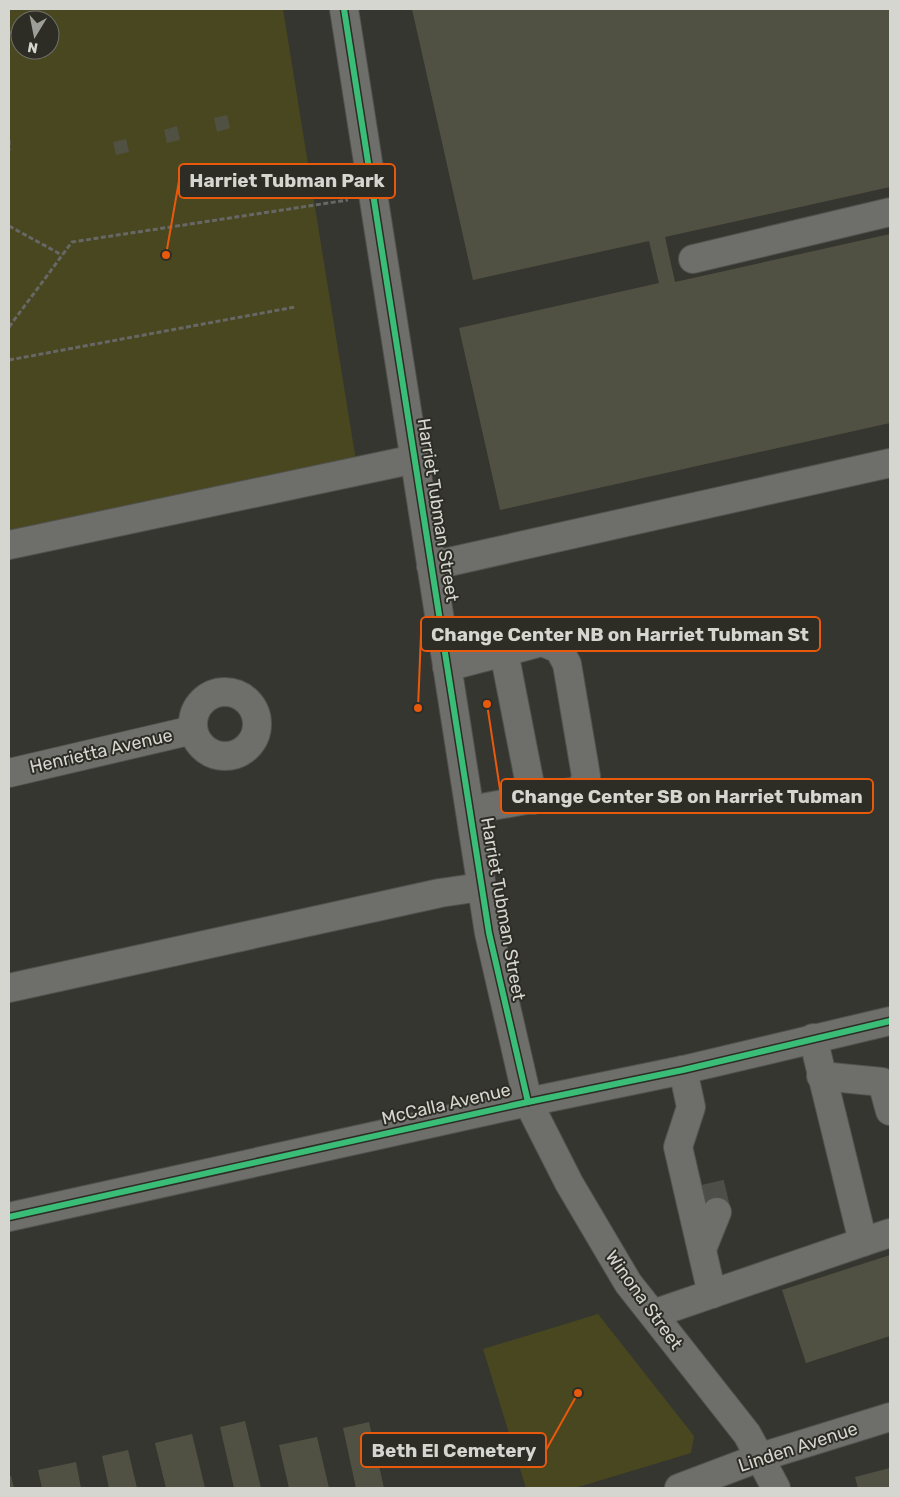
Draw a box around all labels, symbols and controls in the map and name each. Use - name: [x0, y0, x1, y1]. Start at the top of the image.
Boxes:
- north arrow: [10, 10, 60, 60]
- text: N: [26, 38, 39, 57]
- callout: Harriet Tubman Park: [179, 164, 395, 198]
- text: Harriet Tubman Park: [189, 169, 385, 192]
- street label: Harriet Tubman Street: [413, 417, 463, 603]
- callout: Change Center NB on Harriet Tubman St: [421, 617, 820, 651]
- text: Change Center NB on Harriet Tubman St: [431, 623, 809, 646]
- street label: Henrietta Avenue: [27, 724, 175, 778]
- callout: Change Center SB on Harriet Tubman: [501, 779, 873, 813]
- text: Change Center SB on Harriet Tubman: [511, 785, 863, 808]
- street label: Harriet Tubman Street: [476, 816, 530, 1002]
- street label: McCalla Avenue: [379, 1078, 513, 1130]
- street label: Winona Street: [601, 1246, 687, 1354]
- street label: Linden Avenue: [736, 1417, 860, 1477]
- callout: Beth El Cemetery: [361, 1433, 546, 1467]
- text: Beth El Cemetery: [372, 1439, 537, 1462]

